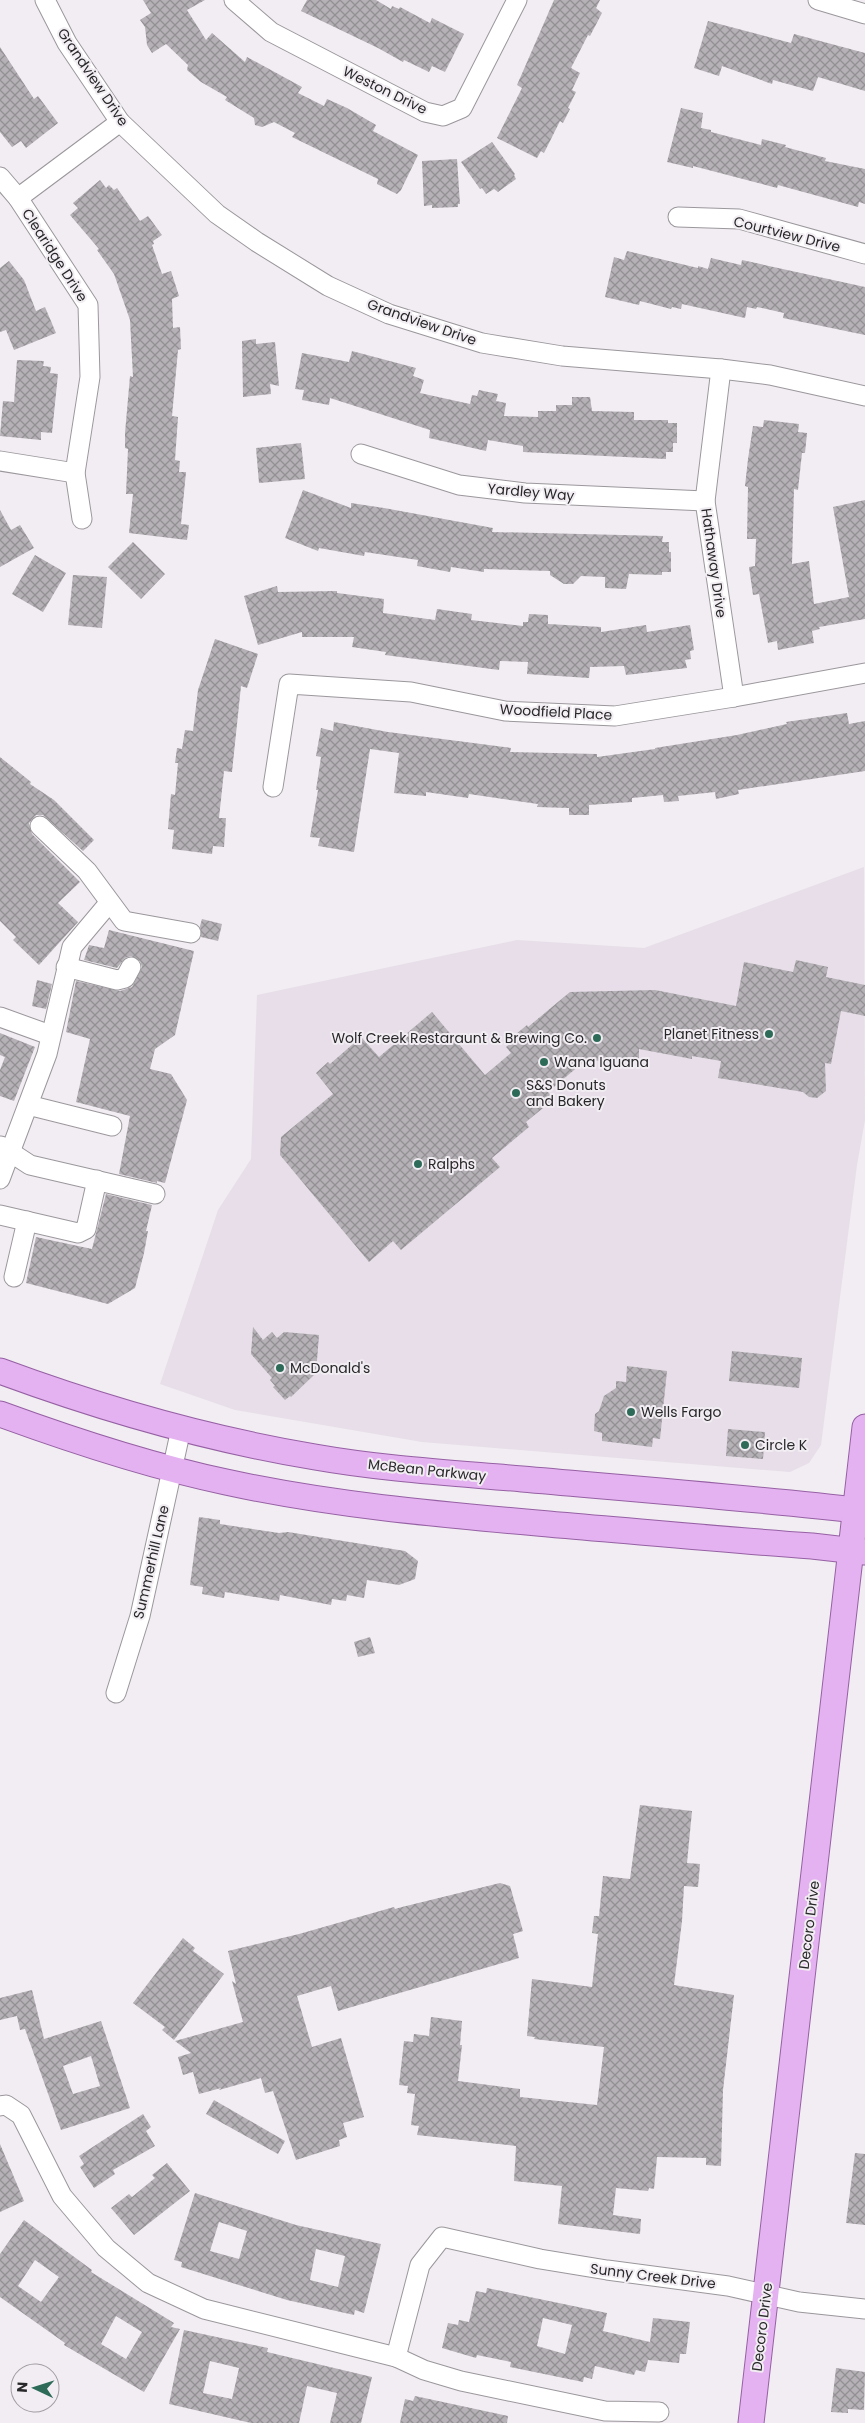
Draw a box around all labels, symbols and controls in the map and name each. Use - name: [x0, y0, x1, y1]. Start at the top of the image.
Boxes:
- street label: Grandview Drive: [53, 24, 133, 130]
- street label: Weston Drive: [339, 61, 431, 119]
- street label: Clearidge Drive: [17, 204, 93, 306]
- street label: Courtview Drive: [732, 211, 843, 257]
- street label: Grandview Drive: [365, 294, 480, 350]
- street label: Yardley Way: [487, 478, 575, 506]
- street label: Hathaway Drive: [696, 507, 732, 619]
- street label: Woodfield Place: [499, 699, 613, 725]
- place label: Planet Fitness: [664, 1024, 759, 1044]
- place label: Wolf Creek Restaraunt & Brewing Co.: [331, 1028, 587, 1048]
- marker: Planet Fitness: [763, 1028, 775, 1040]
- marker: Wolf Creek Restaraunt & Brewing Co.: [591, 1032, 603, 1044]
- place label: Wana Iguana: [554, 1052, 649, 1072]
- marker: Wana Iguana: [538, 1056, 550, 1068]
- place label: S&S Donuts and Bakery: [526, 1075, 606, 1111]
- marker: S&S Donuts and Bakery: [510, 1087, 522, 1099]
- place label: Ralphs: [428, 1154, 475, 1174]
- marker: Ralphs: [412, 1158, 424, 1170]
- place label: McDonald's: [290, 1358, 370, 1378]
- marker: McDonald's: [274, 1362, 286, 1374]
- place label: Wells Fargo: [641, 1402, 721, 1422]
- marker: Wells Fargo: [625, 1406, 637, 1418]
- place label: Circle K: [755, 1435, 808, 1455]
- marker: Circle K: [739, 1439, 751, 1451]
- street label: McBean Parkway: [367, 1454, 487, 1486]
- street label: Summerhill Lane: [128, 1503, 174, 1621]
- street label: Decoro Drive: [794, 1879, 824, 1970]
- street label: Sunny Creek Drive: [589, 2258, 717, 2294]
- street label: Decoro Drive: [747, 2281, 777, 2372]
- north arrow: [10, 2363, 60, 2413]
- text: N: [12, 2381, 32, 2393]

